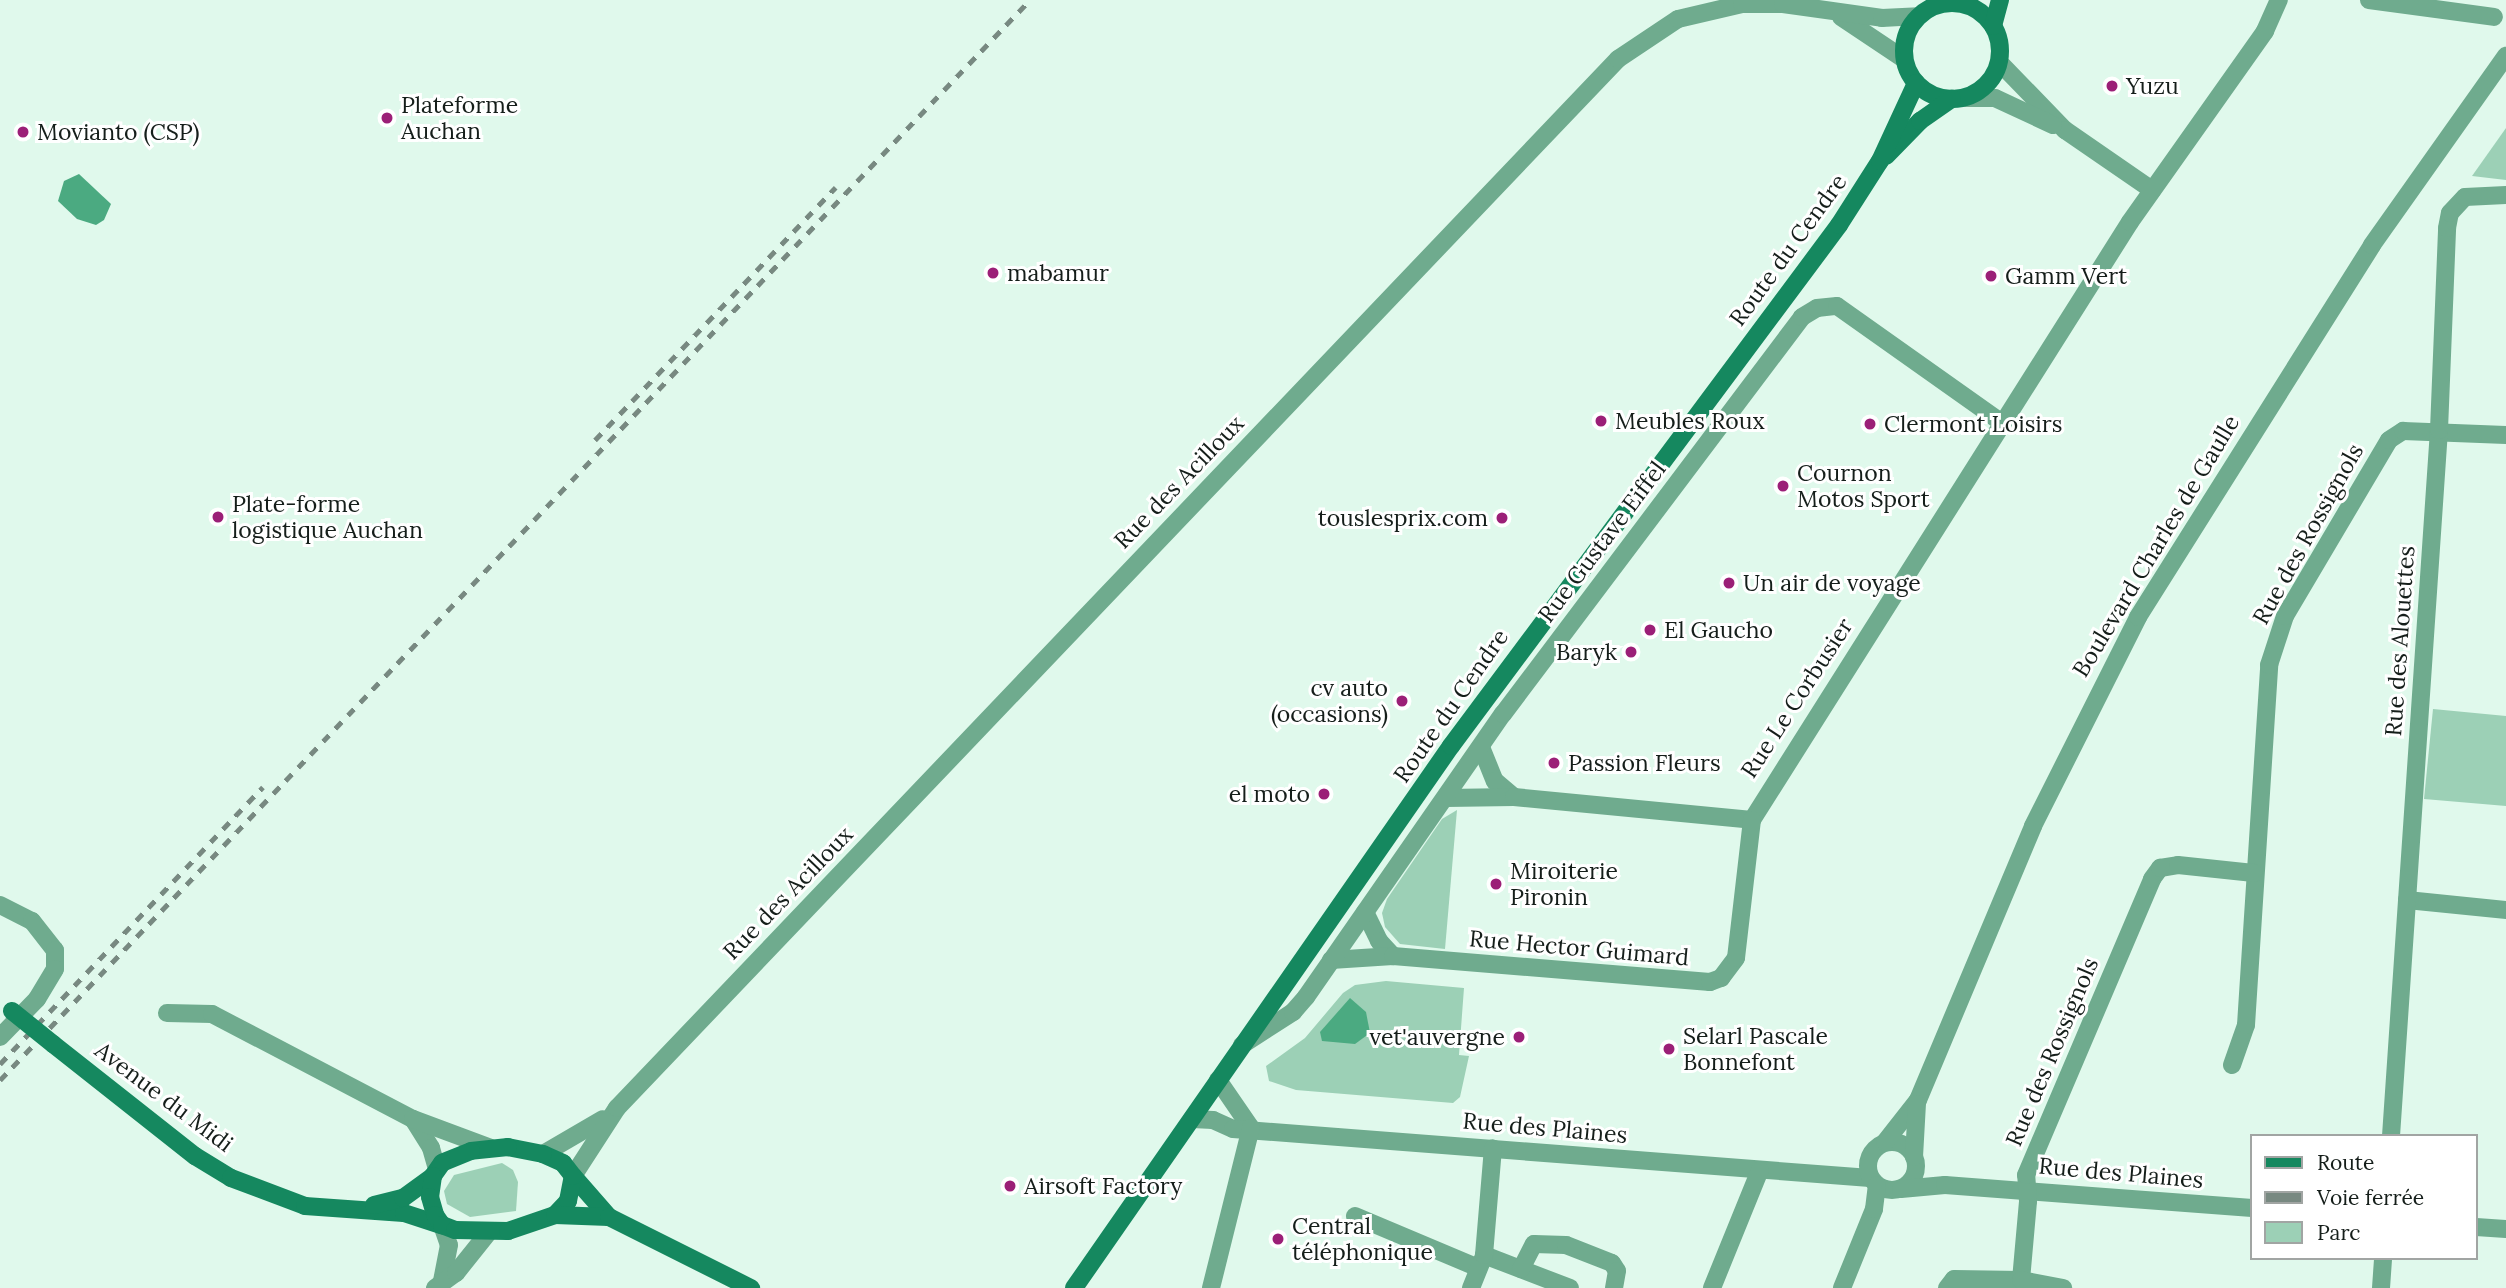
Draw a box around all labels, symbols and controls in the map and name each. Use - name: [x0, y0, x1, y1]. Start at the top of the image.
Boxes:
- place label: Yuzu: [2126, 72, 2179, 100]
- marker: Yuzu: [2104, 78, 2120, 94]
- place label: Plateforme Auchan: [401, 91, 518, 145]
- marker: Plateforme Auchan: [379, 110, 395, 126]
- place label: Movianto (CSP): [37, 118, 199, 146]
- marker: Movianto (CSP): [15, 124, 31, 140]
- street label: Route du Cendre: [1724, 169, 1852, 331]
- place label: mabamur: [1007, 259, 1109, 287]
- place label: Gamm Vert: [2005, 262, 2127, 290]
- marker: mabamur: [985, 265, 1001, 281]
- marker: Gamm Vert: [1983, 268, 1999, 284]
- place label: Meubles Roux: [1615, 407, 1765, 435]
- street label: Rue des Acilloux: [1108, 410, 1250, 554]
- place label: Clermont Loisirs: [1884, 410, 2062, 438]
- street label: Boulevard Charles de Gaulle: [2067, 410, 2245, 682]
- marker: Meubles Roux: [1593, 413, 1609, 429]
- marker: Clermont Loisirs: [1862, 416, 1878, 432]
- street label: Rue des Rossignols: [2247, 439, 2369, 629]
- street label: Rue Gustave Eiffel: [1533, 456, 1671, 628]
- place label: Cournon Motos Sport: [1797, 459, 1930, 513]
- marker: Cournon Motos Sport: [1775, 478, 1791, 494]
- place label: Plate-forme logistique Auchan: [232, 490, 423, 544]
- place label: touslesprix.com: [1318, 504, 1488, 532]
- marker: Plate-forme logistique Auchan: [210, 509, 226, 525]
- marker: touslesprix.com: [1494, 510, 1510, 526]
- street label: Rue des Alouettes: [2380, 545, 2420, 737]
- place label: Un air de voyage: [1743, 569, 1921, 597]
- marker: Un air de voyage: [1721, 575, 1737, 591]
- street label: Rue Le Corbusier: [1735, 613, 1859, 783]
- place label: El Gaucho: [1664, 616, 1773, 644]
- marker: El Gaucho: [1642, 622, 1658, 638]
- street label: Route du Cendre: [1388, 624, 1514, 788]
- place label: Baryk: [1556, 638, 1617, 666]
- marker: Baryk: [1623, 644, 1639, 660]
- place label: cv auto (occasions): [1271, 674, 1388, 728]
- marker: cv auto (occasions): [1394, 693, 1410, 709]
- place label: Passion Fleurs: [1568, 749, 1721, 777]
- marker: Passion Fleurs: [1546, 755, 1562, 771]
- place label: el moto: [1229, 780, 1310, 808]
- marker: el moto: [1316, 786, 1332, 802]
- street label: Rue des Acilloux: [717, 821, 859, 965]
- place label: Miroiterie Pironin: [1510, 857, 1618, 911]
- marker: Miroiterie Pironin: [1488, 876, 1504, 892]
- street label: Rue Hector Guimard: [1468, 925, 1690, 971]
- street label: Rue des Rossignols: [2000, 954, 2104, 1150]
- place label: Selarl Pascale Bonnefont: [1683, 1022, 1828, 1076]
- place label: vet'auvergne: [1369, 1023, 1505, 1051]
- marker: vet'auvergne: [1511, 1029, 1527, 1045]
- street label: Avenue du Midi: [90, 1036, 238, 1158]
- marker: Selarl Pascale Bonnefont: [1661, 1041, 1677, 1057]
- street label: Rue des Plaines: [1462, 1107, 1628, 1149]
- legend: [2250, 1134, 2478, 1260]
- text: Route: [2317, 1149, 2374, 1176]
- street label: Rue des Plaines: [2038, 1152, 2204, 1194]
- place label: Airsoft Factory: [1024, 1172, 1182, 1200]
- marker: Airsoft Factory: [1002, 1178, 1018, 1194]
- text: Voie ferrée: [2317, 1184, 2424, 1211]
- place label: Central téléphonique: [1292, 1212, 1433, 1266]
- text: Parc: [2317, 1219, 2361, 1246]
- marker: Central téléphonique: [1270, 1231, 1286, 1247]

